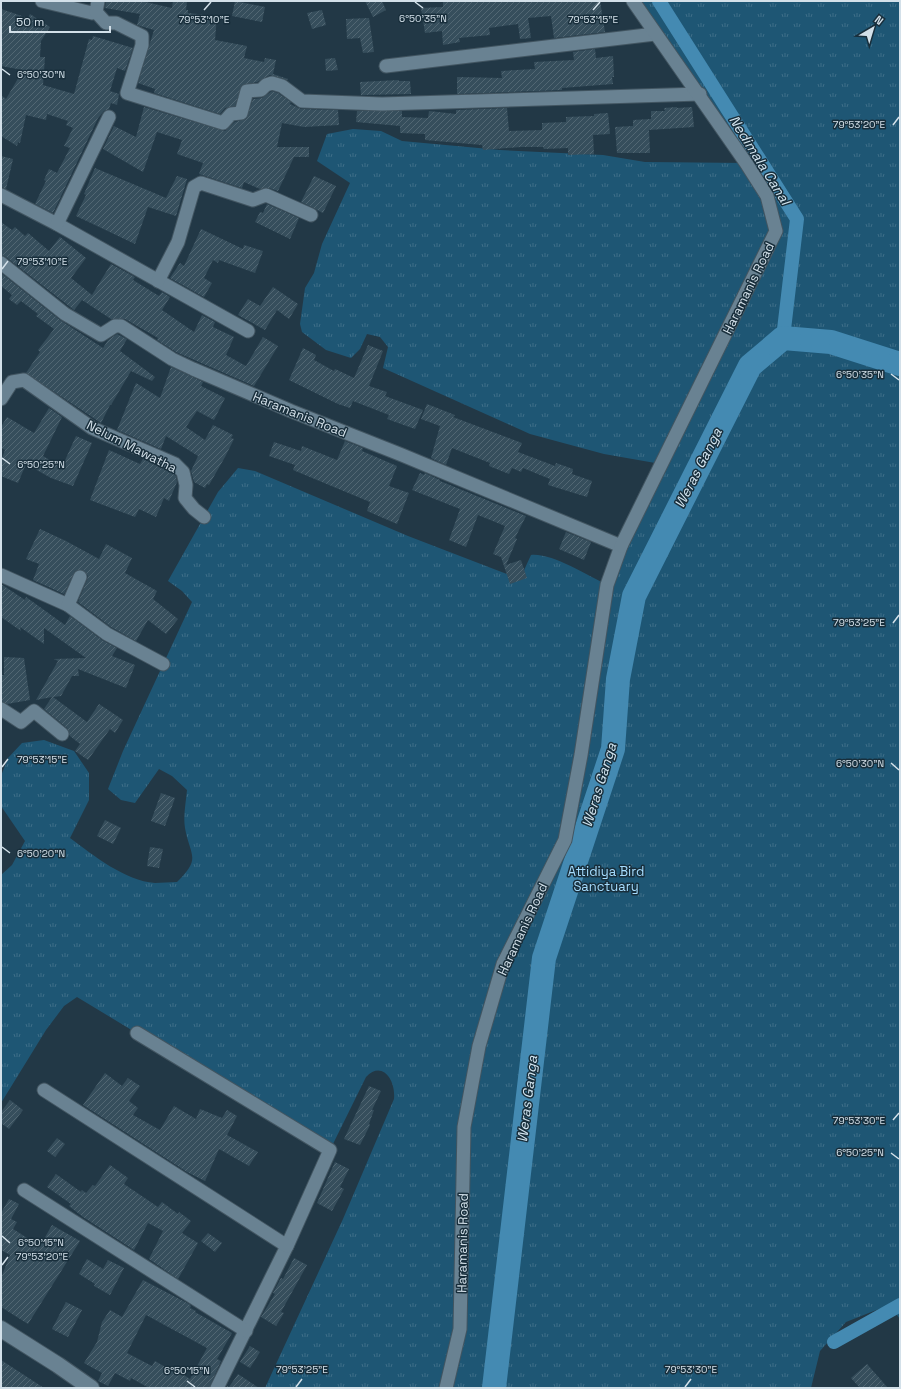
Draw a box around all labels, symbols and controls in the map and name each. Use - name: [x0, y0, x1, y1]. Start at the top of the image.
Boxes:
- scale bar: [10, 8, 110, 34]
- north arrow: [853, 8, 893, 48]
- text: 6°50'35"N: [399, 12, 447, 25]
- text: N: [872, 12, 886, 28]
- text: 79°53'10"E: [179, 13, 230, 26]
- text: 79°53'15"E: [568, 13, 618, 26]
- text: 50 m: [16, 14, 44, 30]
- text: 6°50'30"N: [17, 68, 65, 81]
- water label: Nedimala Canal: [725, 112, 796, 209]
- text: 79°53'20"E: [833, 118, 886, 131]
- street label: Haramanis Road: [719, 240, 778, 337]
- text: 79°53'10"E: [17, 255, 68, 268]
- text: 6°50'35"N: [836, 368, 884, 381]
- street label: Haramanis Road: [250, 388, 349, 441]
- street label: Nelum Mawatha: [84, 416, 180, 477]
- water label: Weras Ganga: [670, 424, 726, 511]
- text: 6°50'25"N: [17, 458, 65, 471]
- text: 79°53'25"E: [833, 616, 885, 629]
- water label: Weras Ganga: [578, 740, 621, 829]
- text: 79°53'15"E: [17, 753, 67, 766]
- text: 6°50'30"N: [836, 757, 884, 770]
- text: 6°50'20"N: [17, 847, 65, 860]
- park label: Attidiya Bird Sanctuary: [568, 863, 644, 895]
- street label: Haramanis Road: [494, 880, 551, 978]
- water label: Weras Ganga: [513, 1054, 541, 1143]
- text: 79°53'30"E: [833, 1114, 886, 1127]
- text: 6°50'25"N: [836, 1146, 884, 1159]
- street label: Haramanis Road: [453, 1193, 472, 1293]
- text: 6°50'15"N: [18, 1236, 64, 1249]
- text: 79°53'20"E: [16, 1250, 69, 1263]
- text: 79°53'25"E: [276, 1363, 328, 1376]
- text: 79°53'30"E: [665, 1363, 718, 1376]
- text: 6°50'15"N: [164, 1364, 210, 1377]

